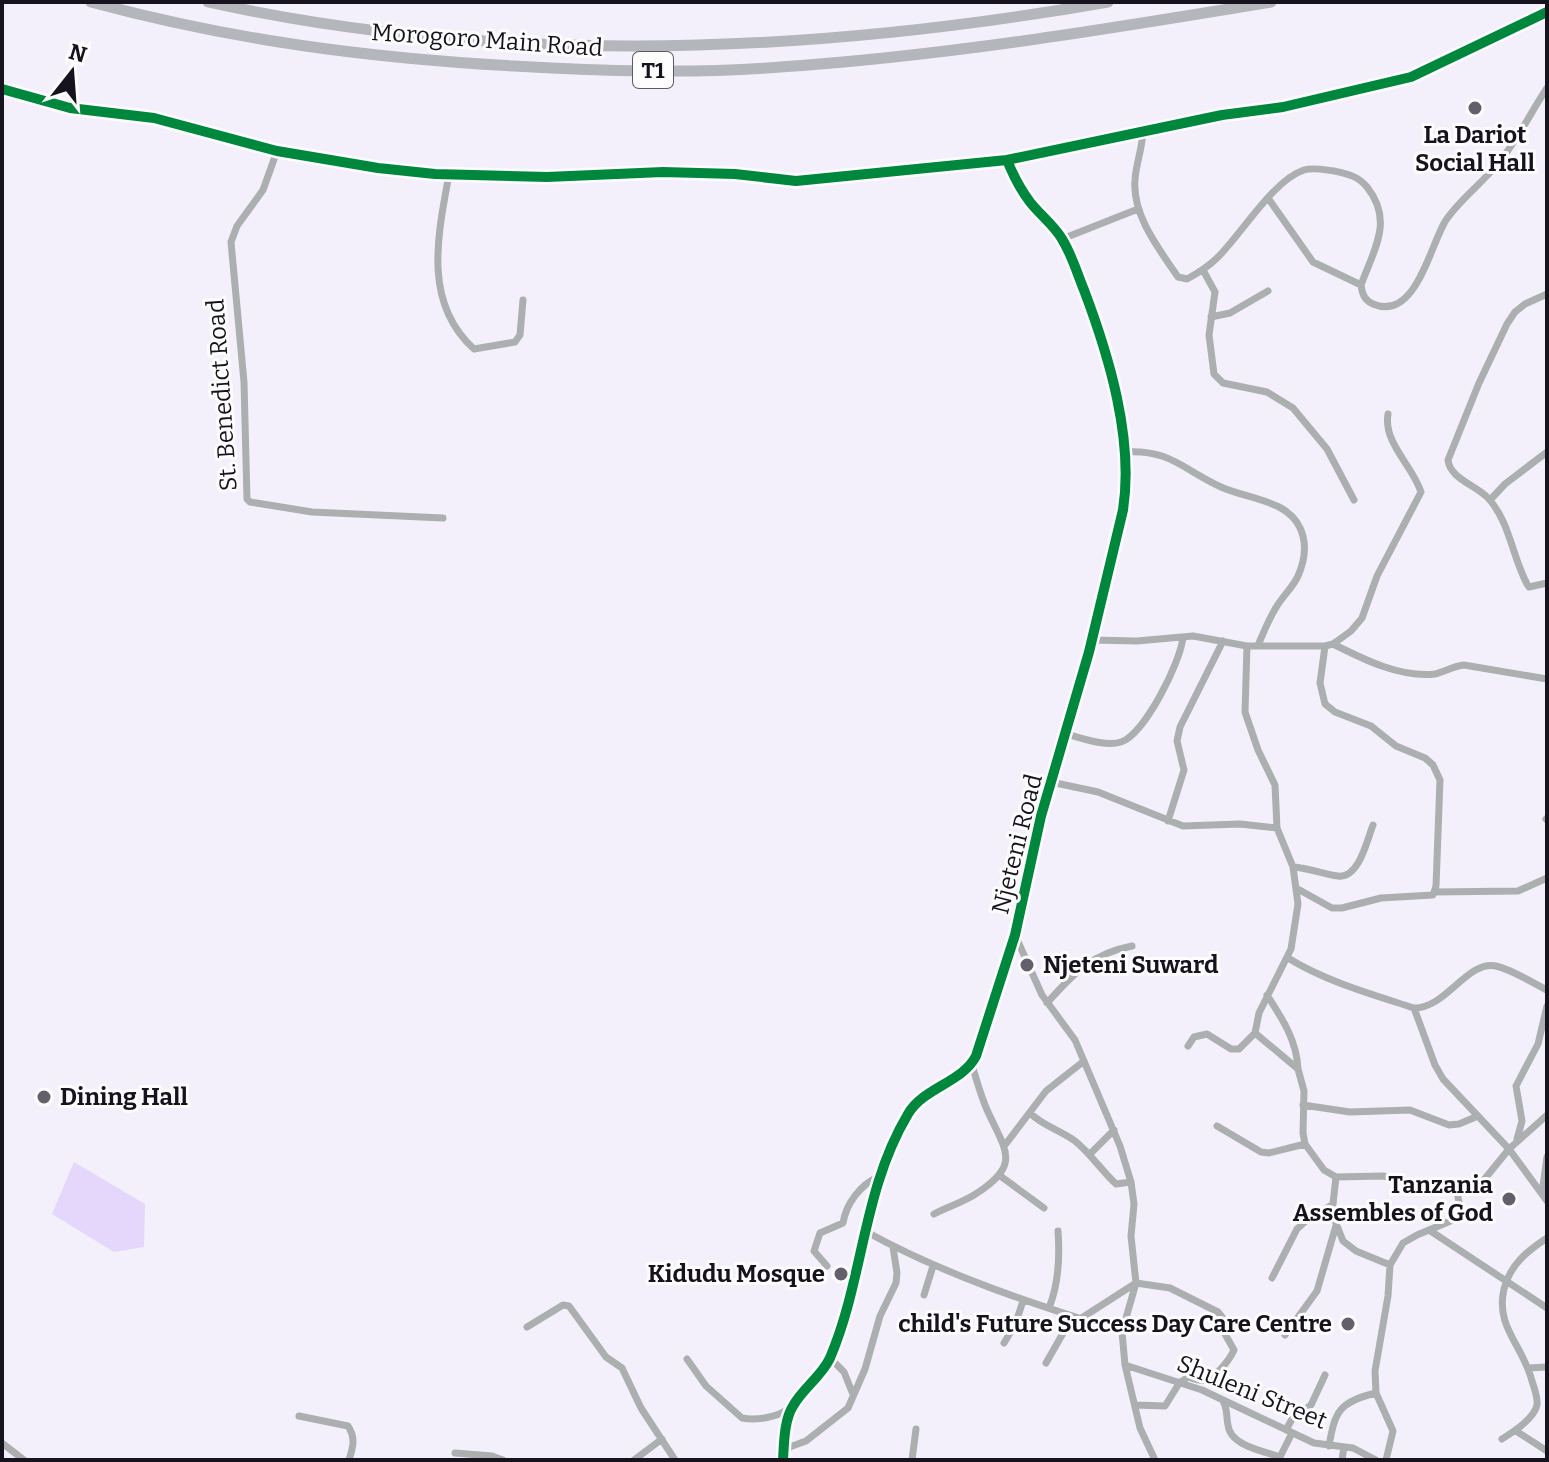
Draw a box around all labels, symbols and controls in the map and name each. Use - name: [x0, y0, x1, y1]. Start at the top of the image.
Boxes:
- street label: Morogoro Main Road: [370, 18, 604, 62]
- north arrow: [32, 32, 112, 112]
- text: N: [66, 38, 90, 69]
- road number: T1: [633, 52, 673, 88]
- marker: La Dariot Social Hall: [1466, 99, 1484, 117]
- place label: La Dariot Social Hall: [1415, 121, 1535, 177]
- street label: St. Benedict Road: [201, 298, 243, 492]
- street label: Njeteni Road: [986, 771, 1048, 917]
- place label: Njeteni Suward: [1043, 951, 1219, 979]
- marker: Njeteni Suward: [1018, 956, 1036, 974]
- place label: Dining Hall: [60, 1083, 189, 1111]
- marker: Dining Hall: [35, 1088, 53, 1106]
- place label: Tanzania Assembles of God: [1293, 1171, 1494, 1227]
- marker: Tanzania Assembles of God: [1500, 1190, 1518, 1208]
- place label: Kidudu Mosque: [648, 1260, 825, 1288]
- marker: Kidudu Mosque: [832, 1265, 850, 1283]
- place label: child's Future Success Day Care Centre: [898, 1310, 1332, 1338]
- marker: child's Future Success Day Care Centre: [1339, 1315, 1357, 1333]
- street label: Shuleni Street: [1173, 1349, 1331, 1435]

